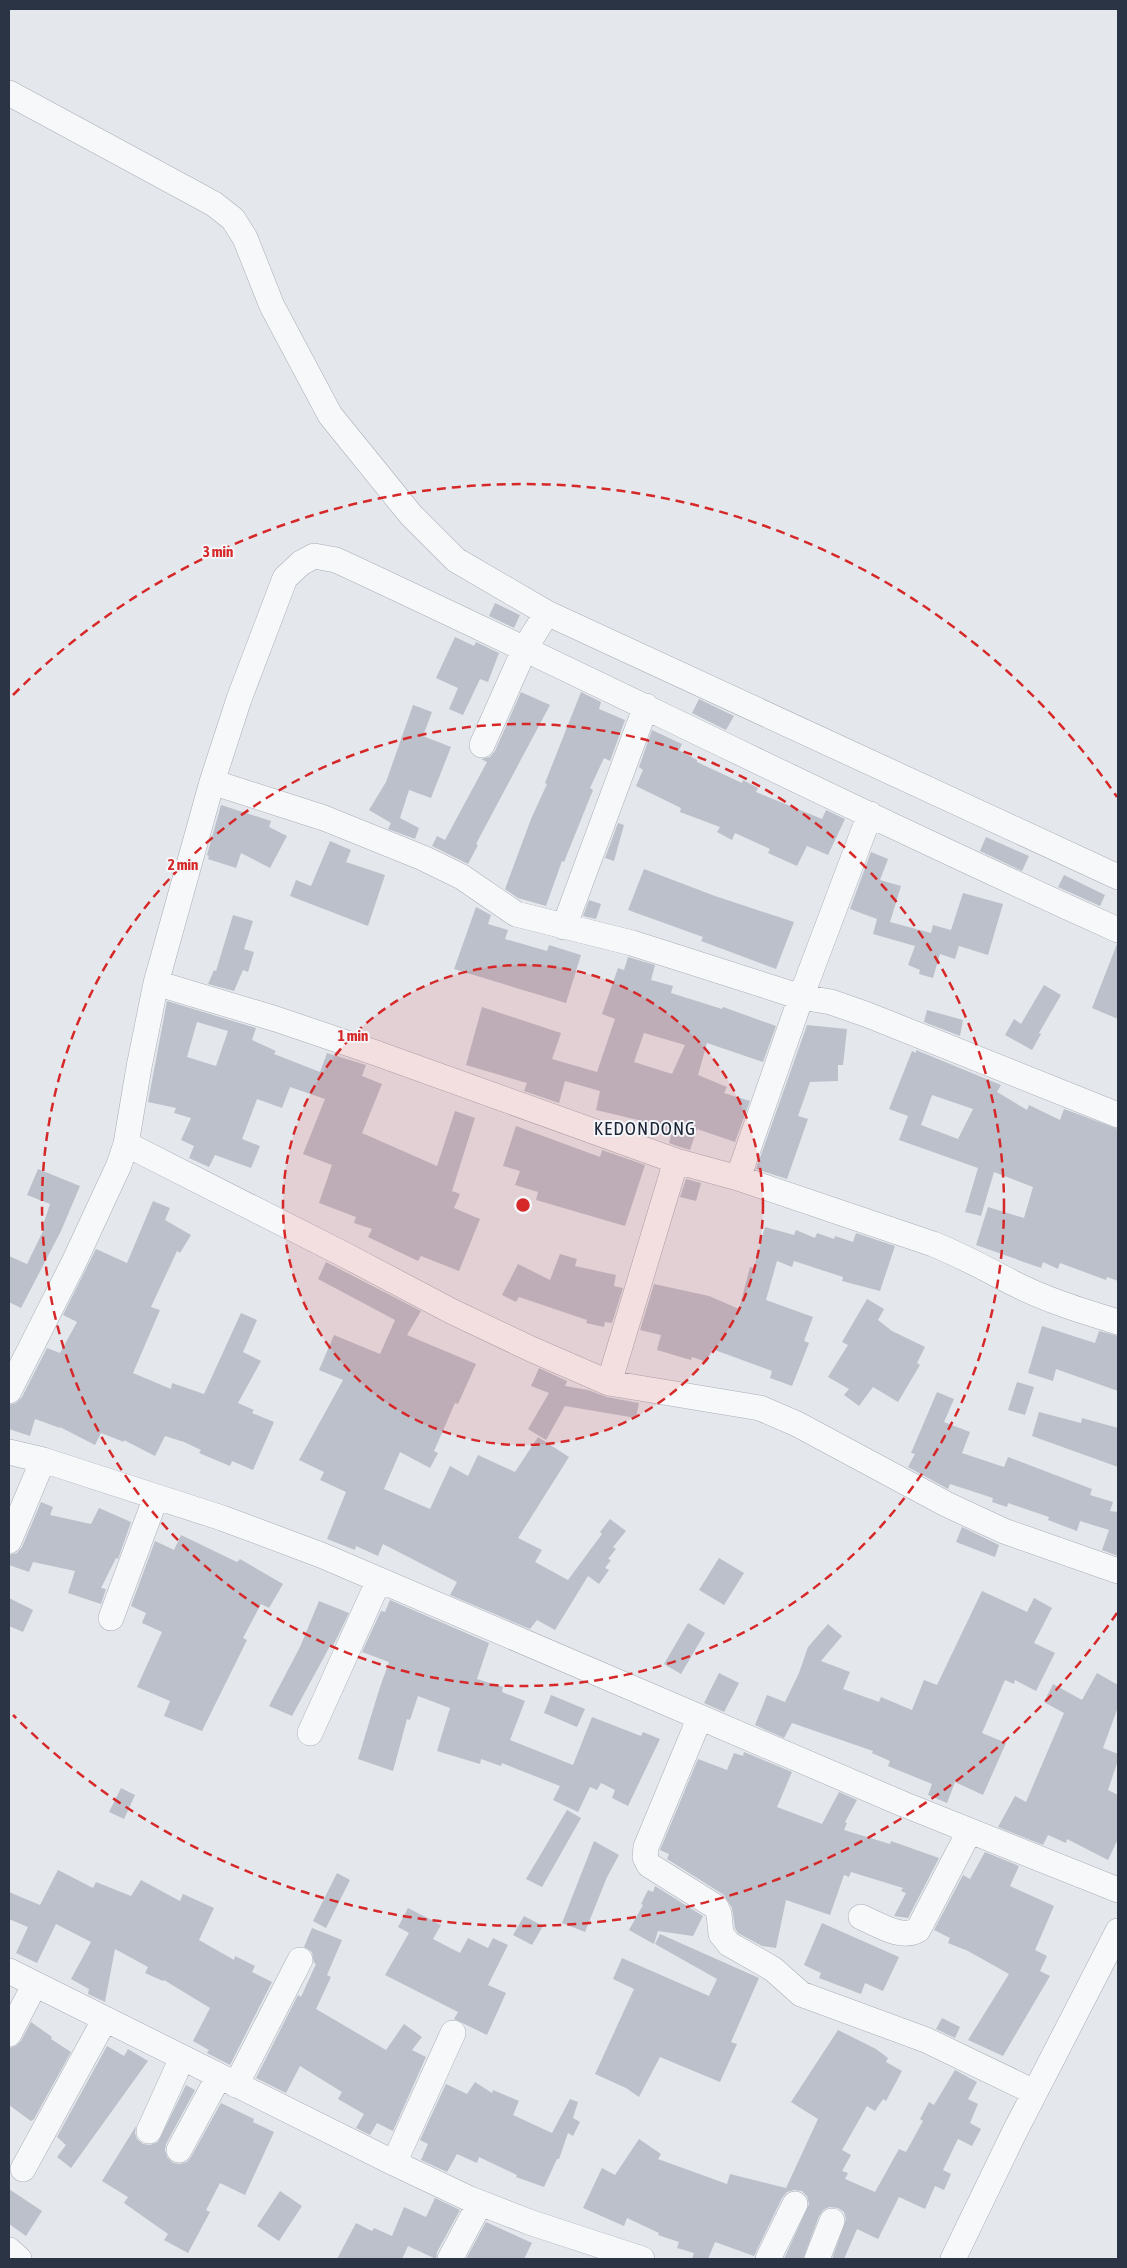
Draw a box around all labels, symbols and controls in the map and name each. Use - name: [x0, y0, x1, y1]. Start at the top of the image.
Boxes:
- text: 3 min: [203, 543, 233, 560]
- text: 2 min: [168, 856, 198, 873]
- text: 1 min: [338, 1027, 368, 1044]
- district label: KEDONDONG: [594, 1117, 696, 1139]
- centre of rings: [514, 1196, 532, 1214]

